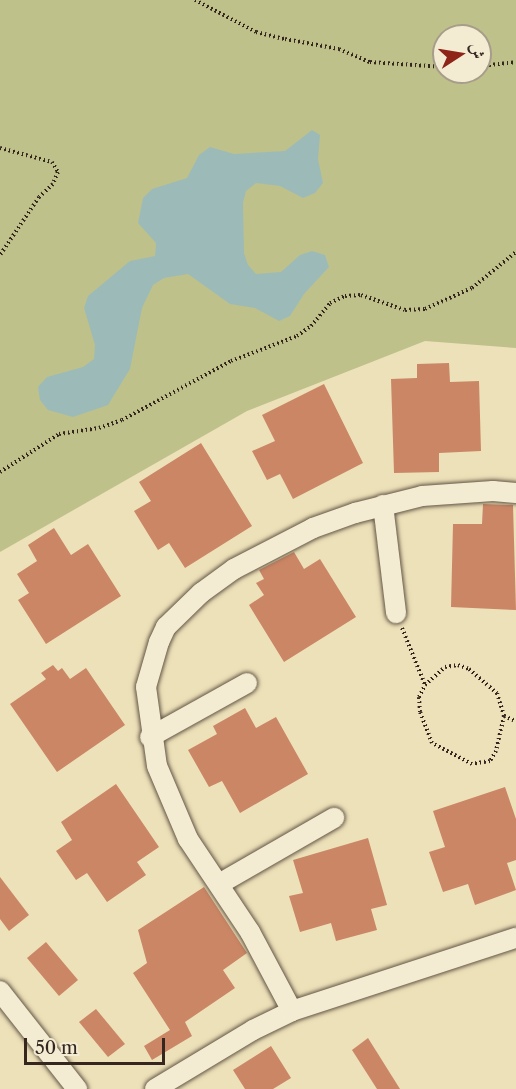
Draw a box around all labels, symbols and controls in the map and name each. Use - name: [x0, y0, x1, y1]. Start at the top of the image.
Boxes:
- north arrow: [432, 24, 492, 84]
- text: ش: [466, 41, 489, 61]
- scale bar: [27, 1026, 168, 1064]
- text: 50 m: [35, 1037, 78, 1059]

